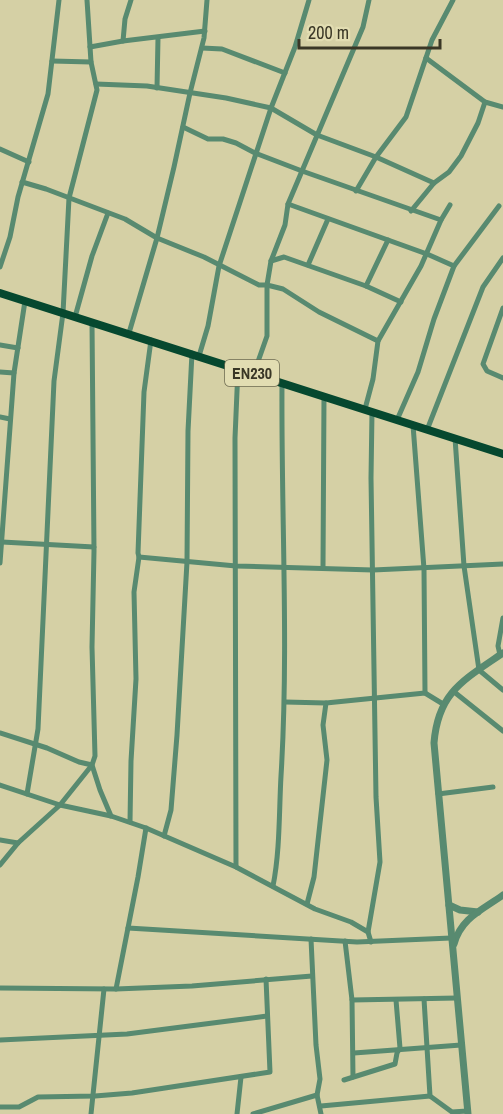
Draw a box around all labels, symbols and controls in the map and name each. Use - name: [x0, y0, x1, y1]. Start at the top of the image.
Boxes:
- scale bar: [299, 12, 440, 50]
- text: 200 m: [308, 20, 349, 45]
- road number: EN230: [225, 360, 279, 386]

